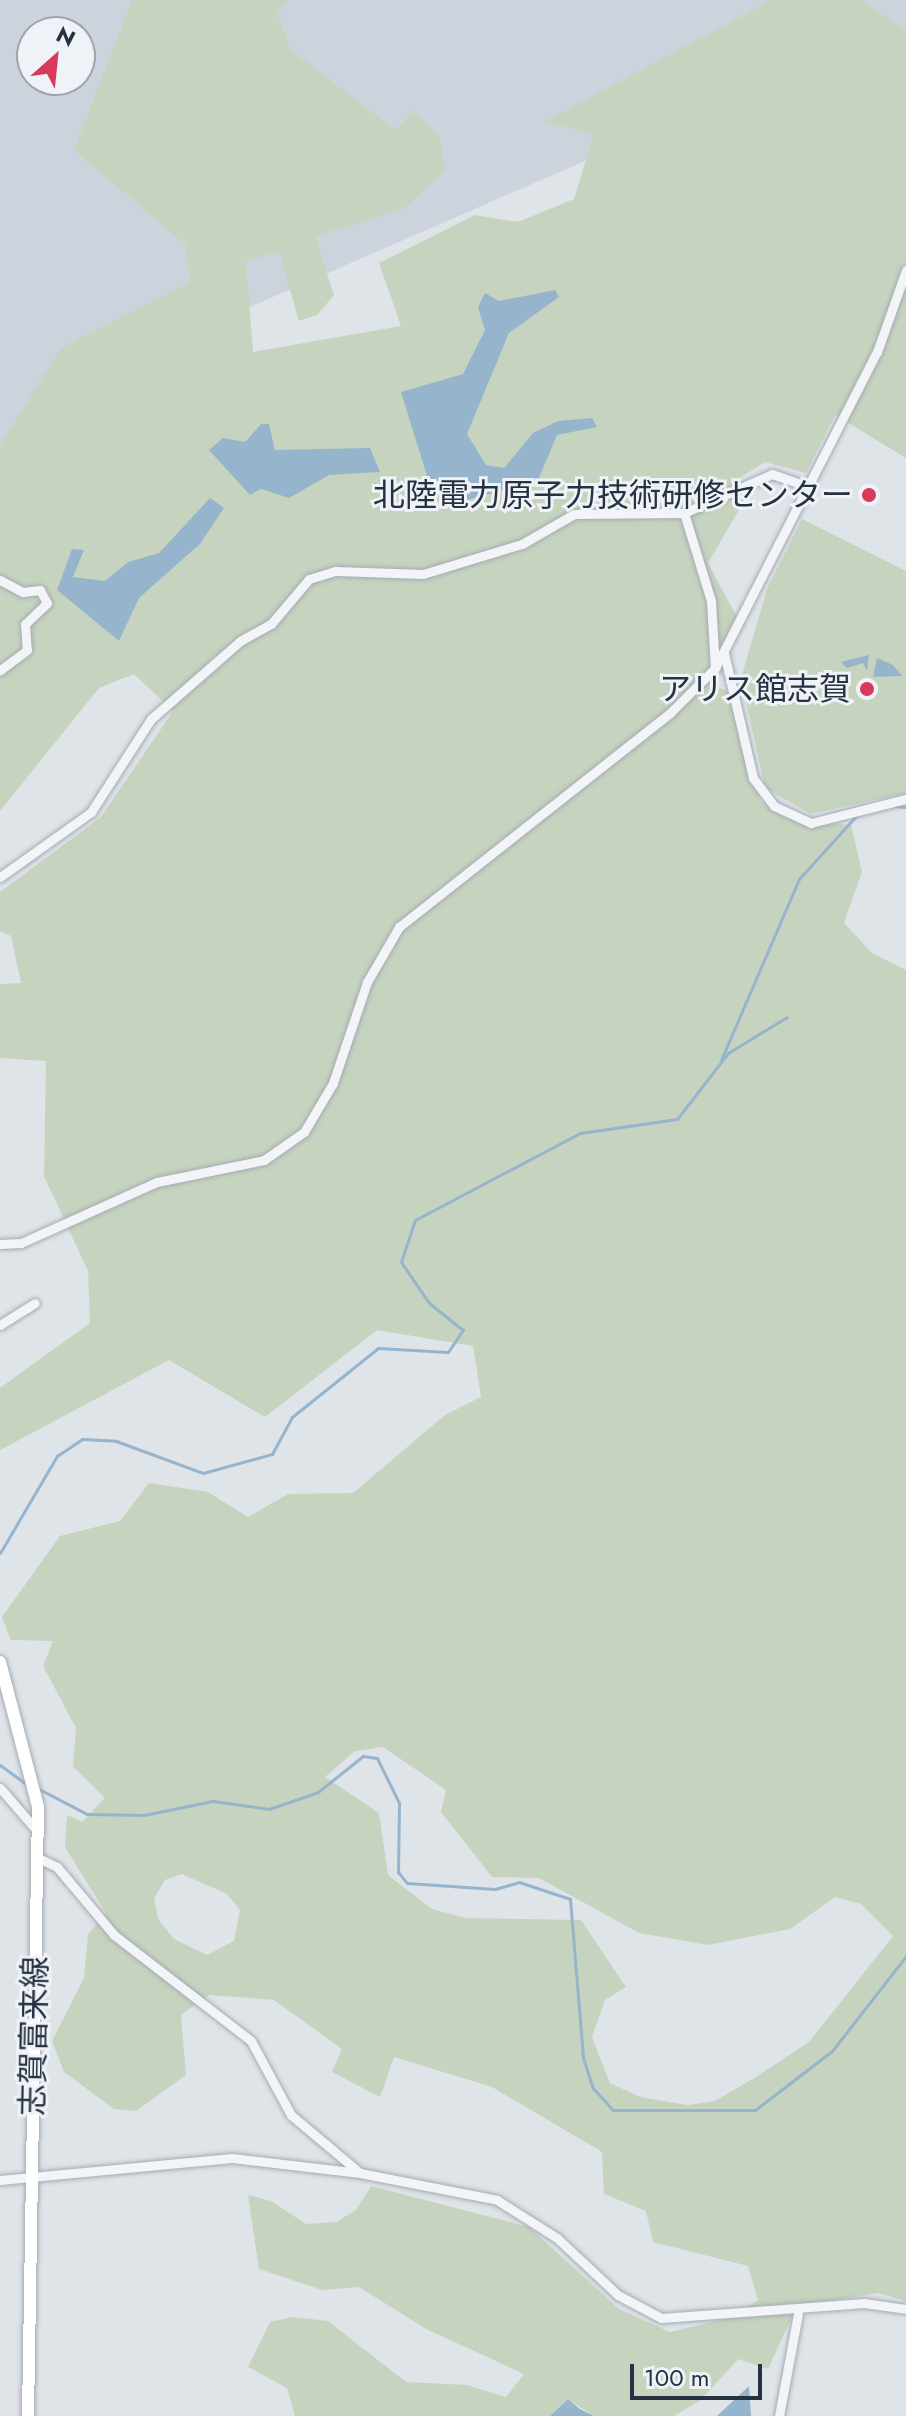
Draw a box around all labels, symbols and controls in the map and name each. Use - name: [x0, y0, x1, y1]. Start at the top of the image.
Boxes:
- north arrow: [16, 16, 96, 96]
- text: N: [51, 18, 81, 55]
- place label: 北陸電力原子力技術研修センター: [373, 476, 853, 514]
- marker: 北陸電力原子力技術研修センター: [860, 486, 878, 504]
- place label: アリス館志賀: [659, 670, 851, 708]
- marker: アリス館志賀: [858, 680, 876, 698]
- street label: 志賀富来線: [13, 1956, 55, 2116]
- scale bar: [634, 2348, 766, 2398]
- text: 100 m: [644, 2360, 710, 2395]

